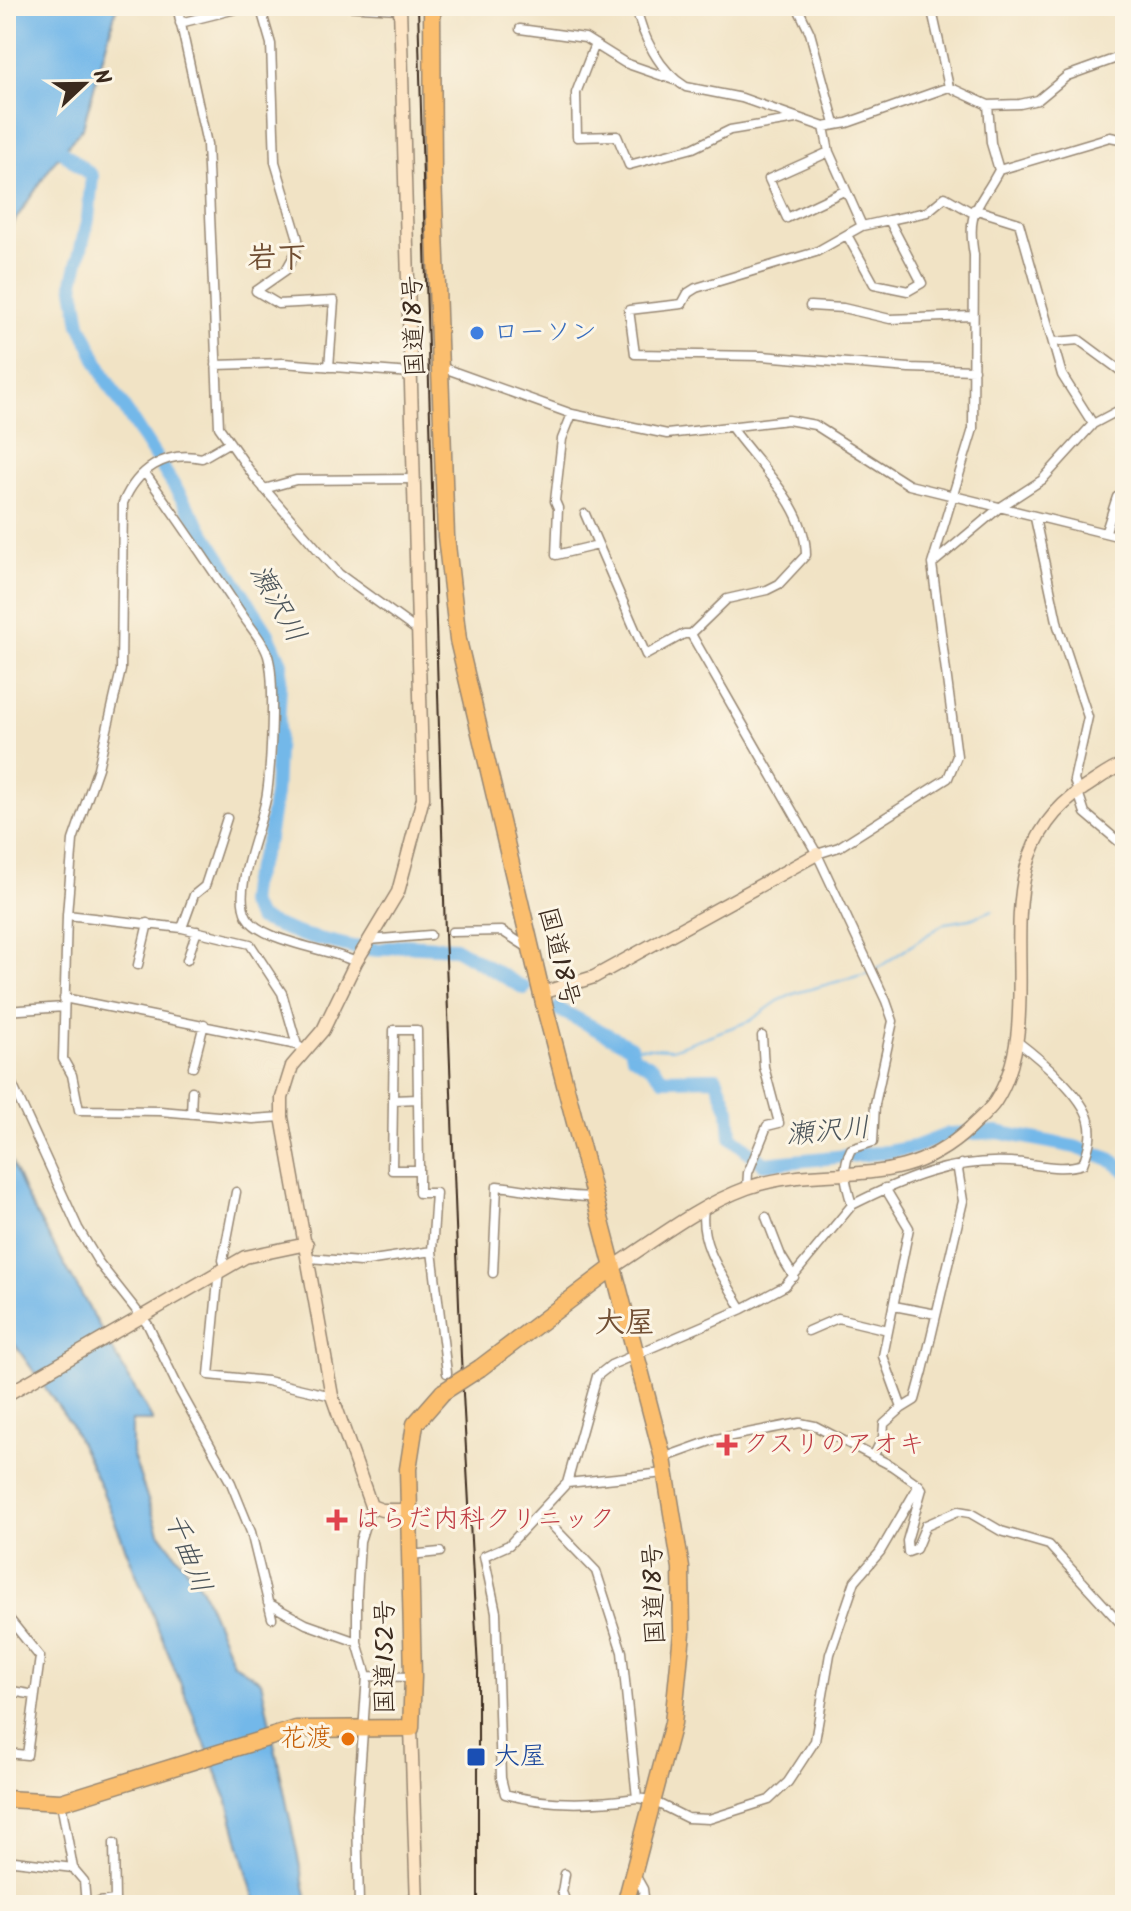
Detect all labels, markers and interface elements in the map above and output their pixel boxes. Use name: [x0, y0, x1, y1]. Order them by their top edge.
north arrow: [44, 44, 124, 124]
text: N: [81, 64, 119, 91]
district label: 岩下: [247, 235, 307, 283]
street label: 国道18号: [392, 274, 438, 378]
place label: ローソン: [493, 312, 597, 354]
marker: ローソン: [468, 324, 486, 342]
water label: 瀬沢川: [237, 556, 317, 652]
street label: 国道18号: [525, 903, 591, 1011]
water label: 瀬沢川: [784, 1106, 872, 1158]
district label: 大屋: [595, 1300, 655, 1348]
place label: クスリのアオキ: [743, 1424, 924, 1466]
marker: クスリのアオキ: [718, 1436, 736, 1454]
place label: はらだ内科クリニック: [355, 1499, 615, 1541]
water label: 千曲川: [151, 1506, 223, 1600]
marker: はらだ内科クリニック: [326, 1509, 348, 1531]
street label: 国道18号: [632, 1542, 678, 1646]
street label: 国道152号: [365, 1599, 407, 1715]
place label: 花渡: [280, 1718, 332, 1760]
marker: 花渡: [339, 1730, 357, 1748]
place label: 大屋: [494, 1736, 546, 1778]
marker: 大屋: [465, 1746, 487, 1768]

